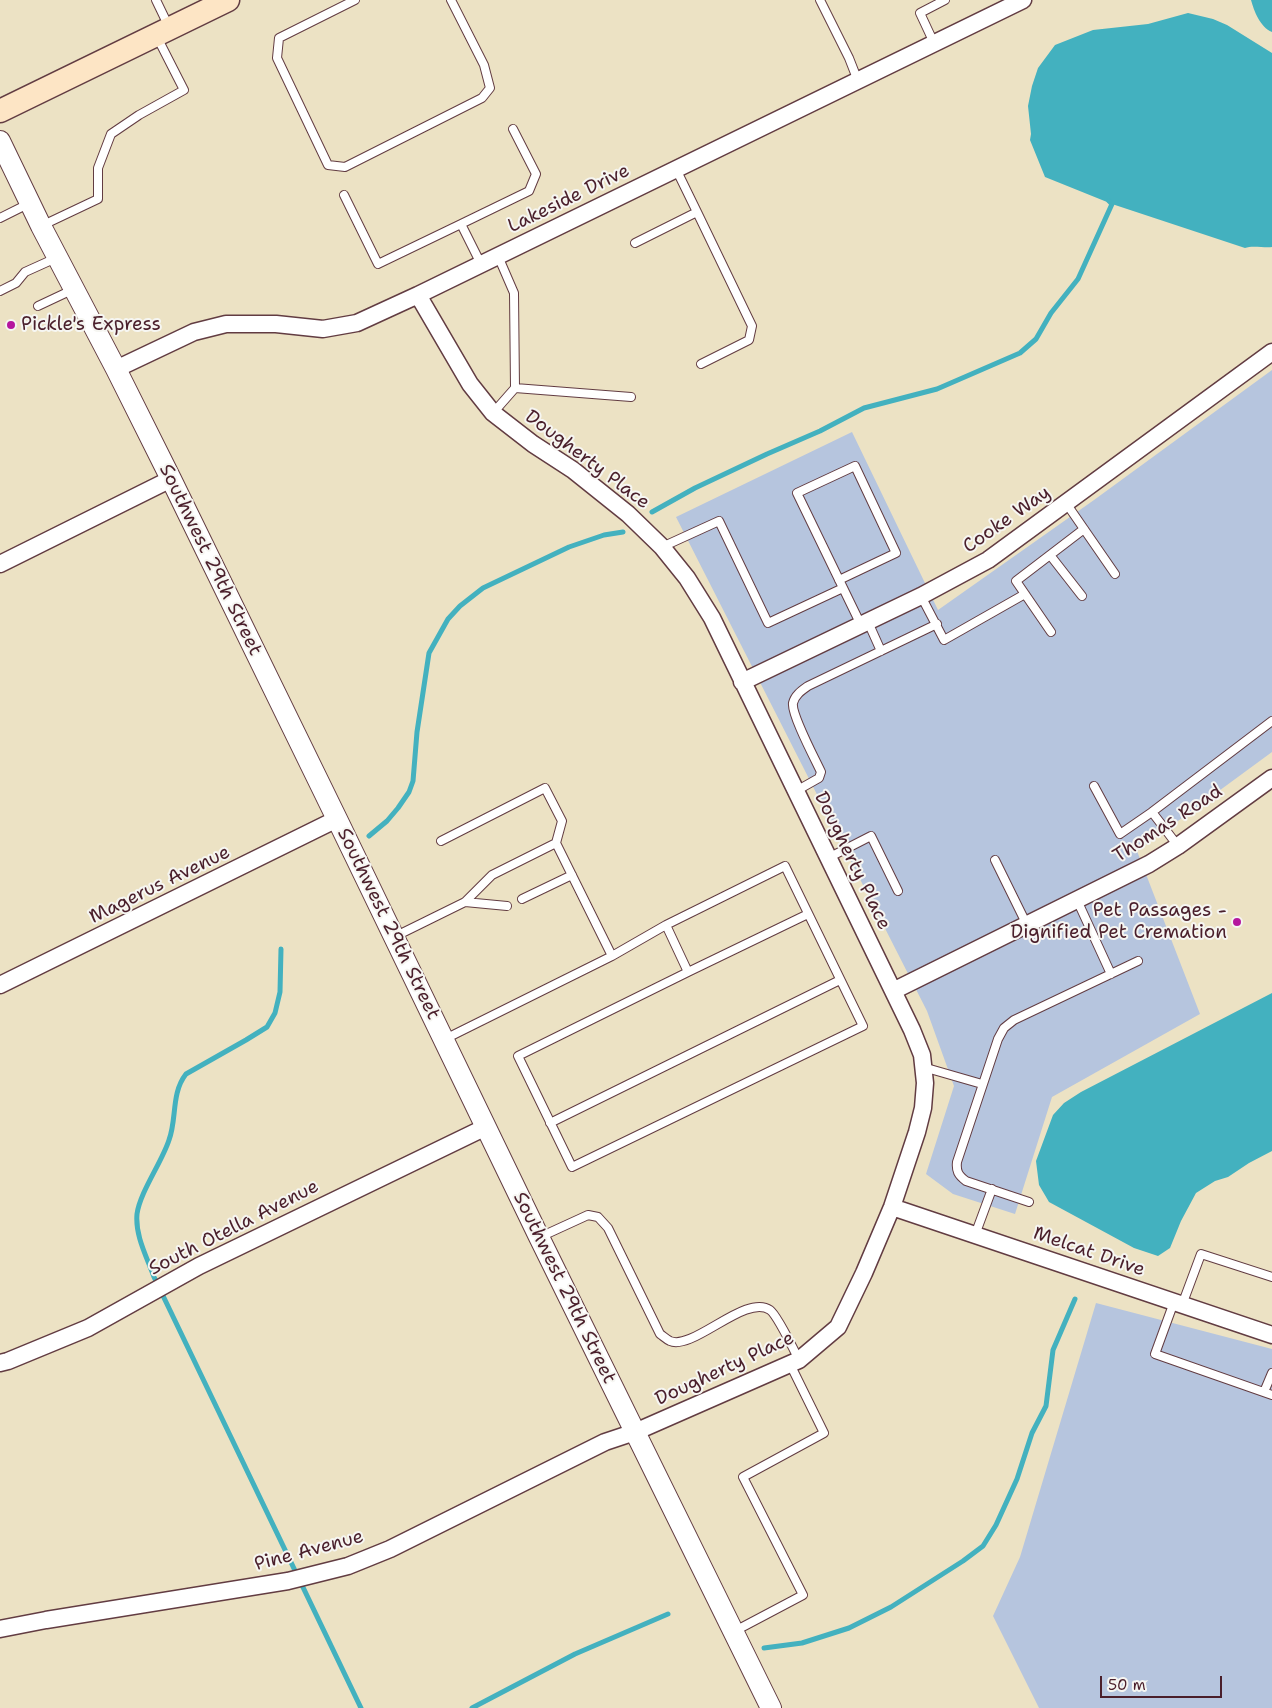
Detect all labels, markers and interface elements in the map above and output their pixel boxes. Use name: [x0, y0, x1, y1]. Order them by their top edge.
street label: Lakeside Drive: [504, 160, 634, 238]
place label: Pickle's Express: [21, 314, 161, 336]
marker: Pickle's Express: [5, 319, 17, 331]
street label: Dougherty Place: [520, 406, 654, 514]
street label: Southwest 29th Street: [154, 461, 266, 659]
street label: Cooke Way: [959, 482, 1055, 558]
street label: Thomas Road: [1109, 780, 1227, 868]
street label: Dougherty Place: [809, 788, 895, 934]
street label: Southwest 29th Street: [332, 825, 444, 1023]
street label: Magerus Avenue: [86, 841, 234, 929]
place label: Pet Passages - Dignified Pet Cremation: [1011, 900, 1227, 944]
marker: Pet Passages - Dignified Pet Cremation: [1231, 916, 1243, 928]
street label: South Otella Avenue: [145, 1175, 323, 1281]
street label: Southwest 29th Street: [508, 1189, 620, 1387]
street label: Melcat Drive: [1030, 1222, 1148, 1282]
street label: Dougherty Place: [652, 1327, 798, 1411]
street label: Pine Avenue: [252, 1526, 366, 1576]
scale bar: [1102, 1666, 1224, 1698]
text: 50 m: [1108, 1675, 1146, 1695]

